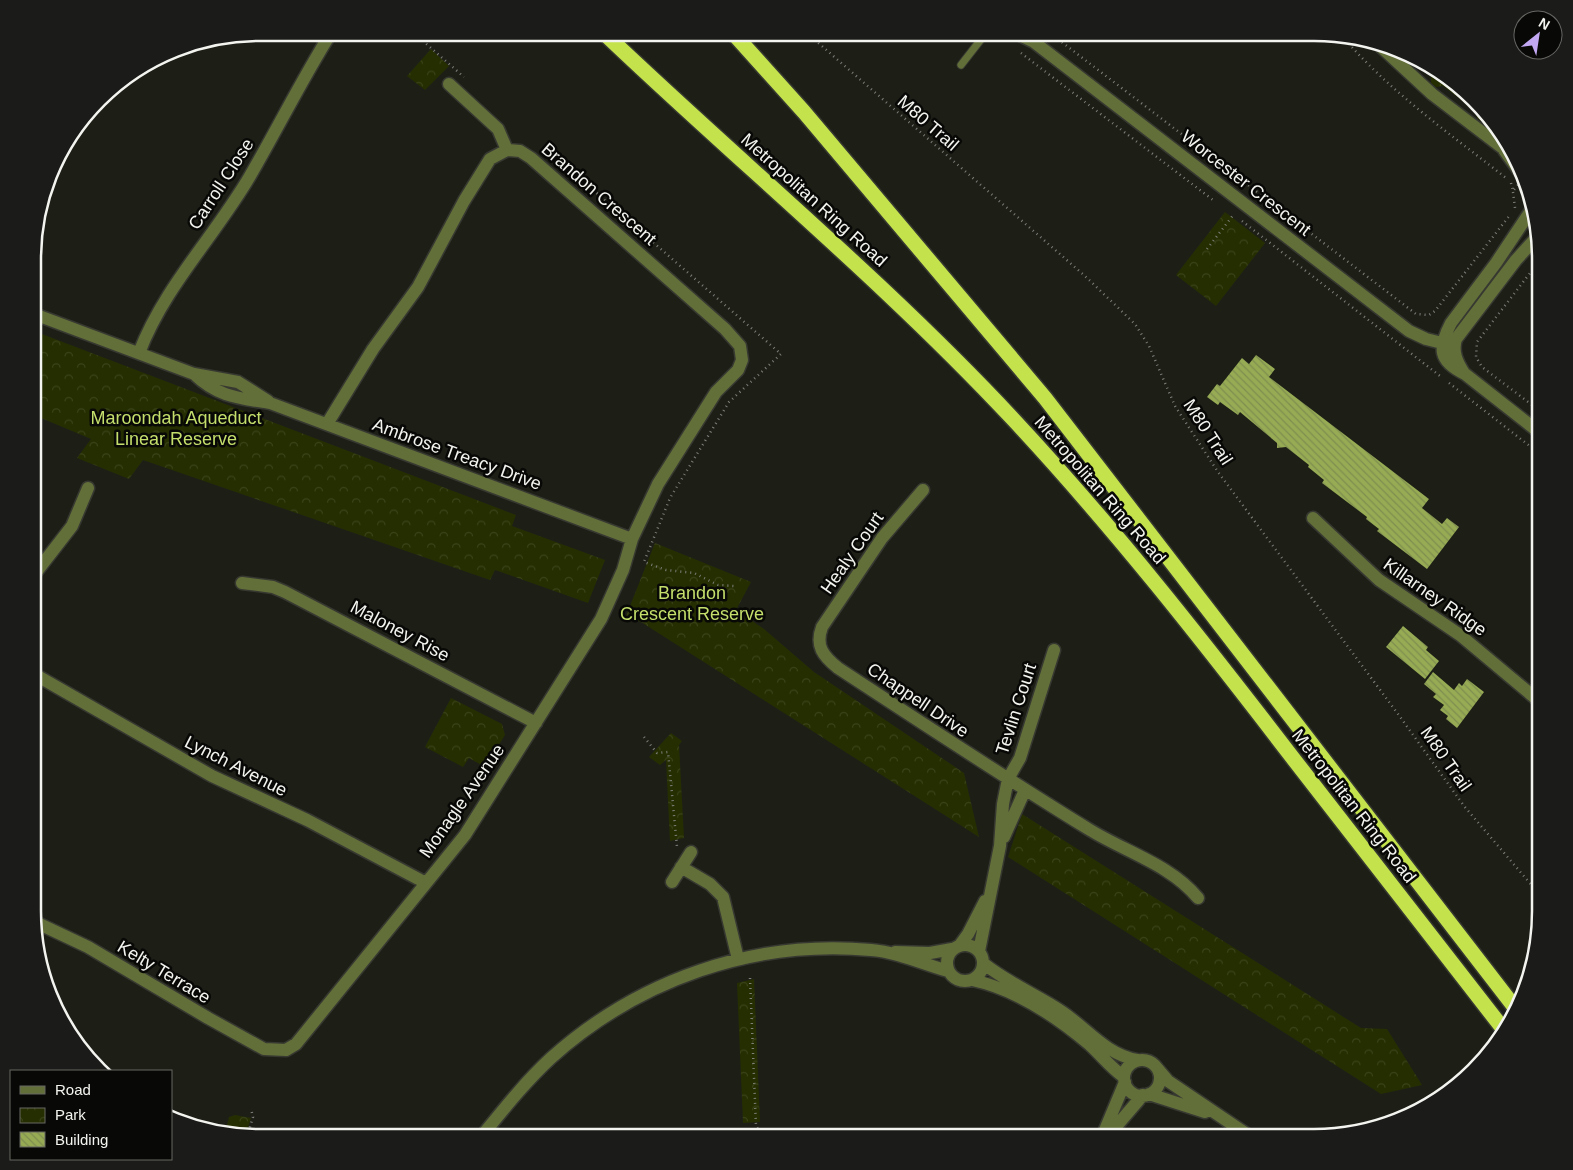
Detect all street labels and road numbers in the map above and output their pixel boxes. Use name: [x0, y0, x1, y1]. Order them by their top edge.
street label: M80 Trail: [894, 91, 962, 155]
street label: Worcester Crescent: [1177, 126, 1315, 240]
street label: Metropolitan Ring Road: [737, 129, 891, 271]
street label: Carroll Close: [184, 135, 258, 233]
street label: Brandon Crescent: [538, 139, 660, 249]
street label: M80 Trail: [1179, 396, 1237, 468]
street label: Metropolitan Ring Road: [1030, 412, 1170, 568]
street label: Ambrose Treacy Drive: [370, 414, 544, 494]
street label: Healy Court: [817, 508, 887, 598]
street label: Killarney Ridge: [1380, 554, 1490, 640]
street label: Maloney Rise: [347, 597, 453, 665]
street label: Chappell Drive: [863, 659, 973, 741]
street label: Tevlin Court: [992, 661, 1040, 757]
street label: M80 Trail: [1417, 723, 1475, 795]
street label: Metropolitan Ring Road: [1288, 725, 1420, 887]
street label: Lynch Avenue: [182, 732, 290, 800]
street label: Monagle Avenue: [415, 740, 509, 862]
street label: Kelty Terrace: [114, 936, 214, 1008]

